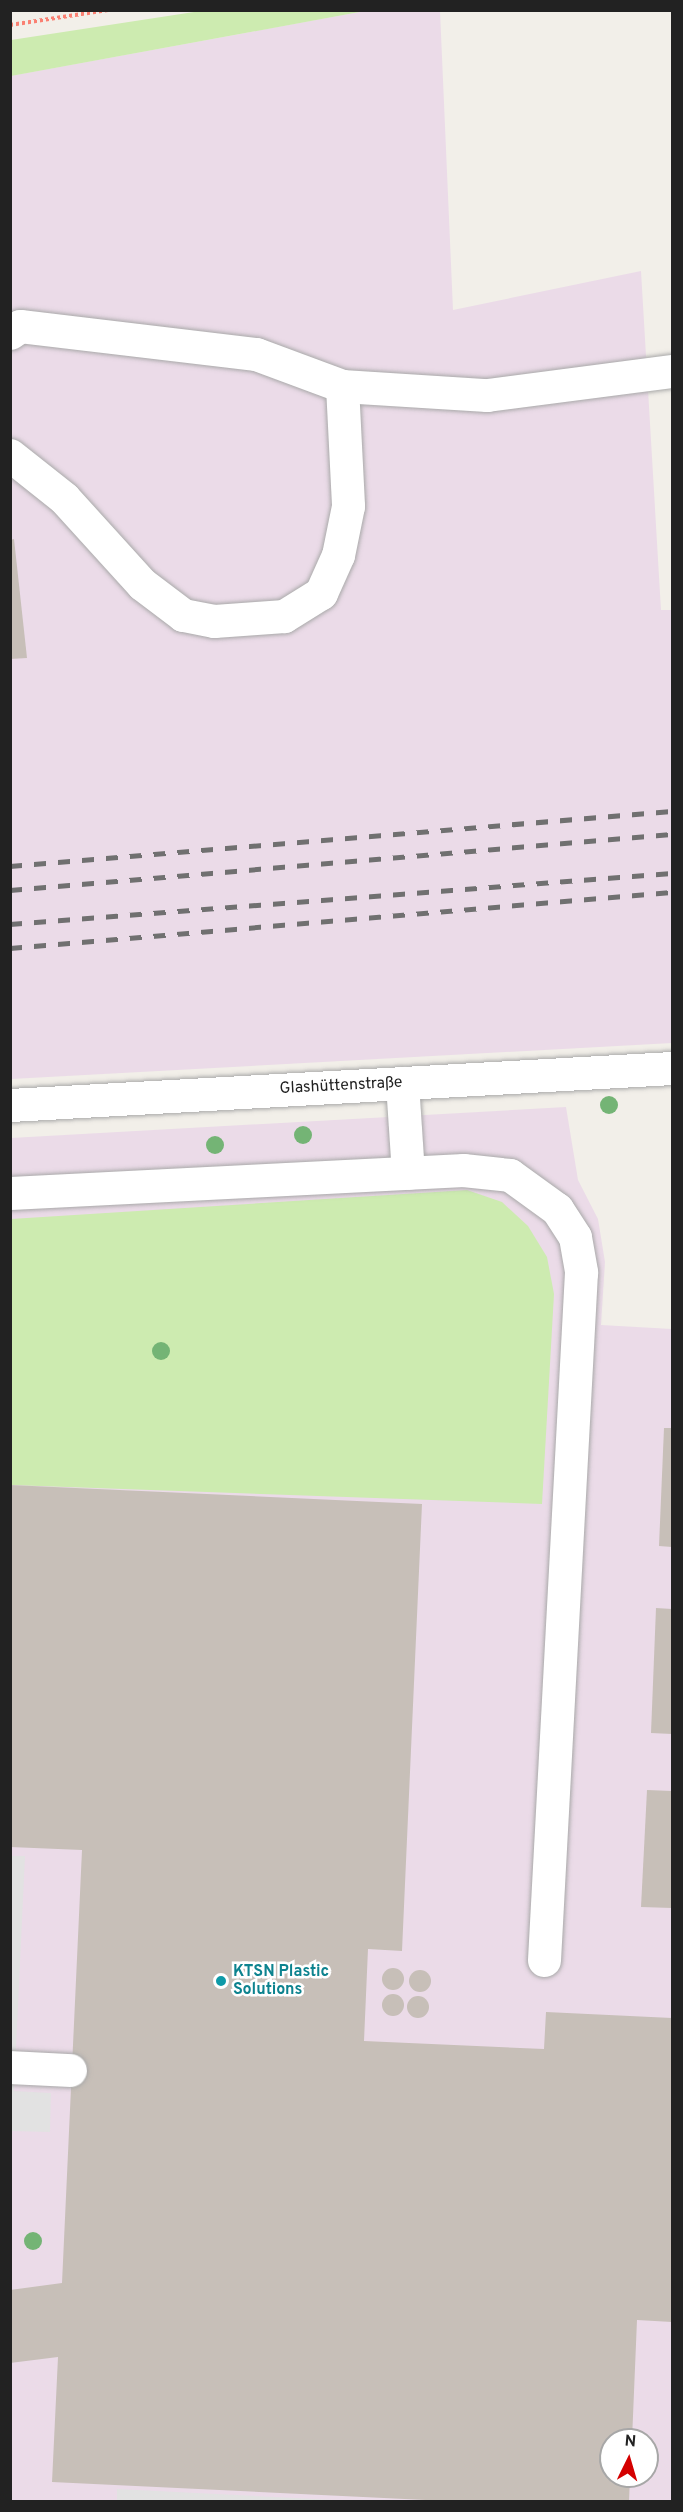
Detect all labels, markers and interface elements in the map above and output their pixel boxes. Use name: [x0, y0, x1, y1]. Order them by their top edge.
street label: Glashüttenstraße: [279, 1073, 403, 1099]
place label: KTSN Plastic Solutions: [233, 1962, 329, 2000]
marker: KTSN Plastic Solutions: [214, 1974, 228, 1988]
north arrow: [599, 2428, 659, 2488]
text: N: [624, 2432, 637, 2453]

